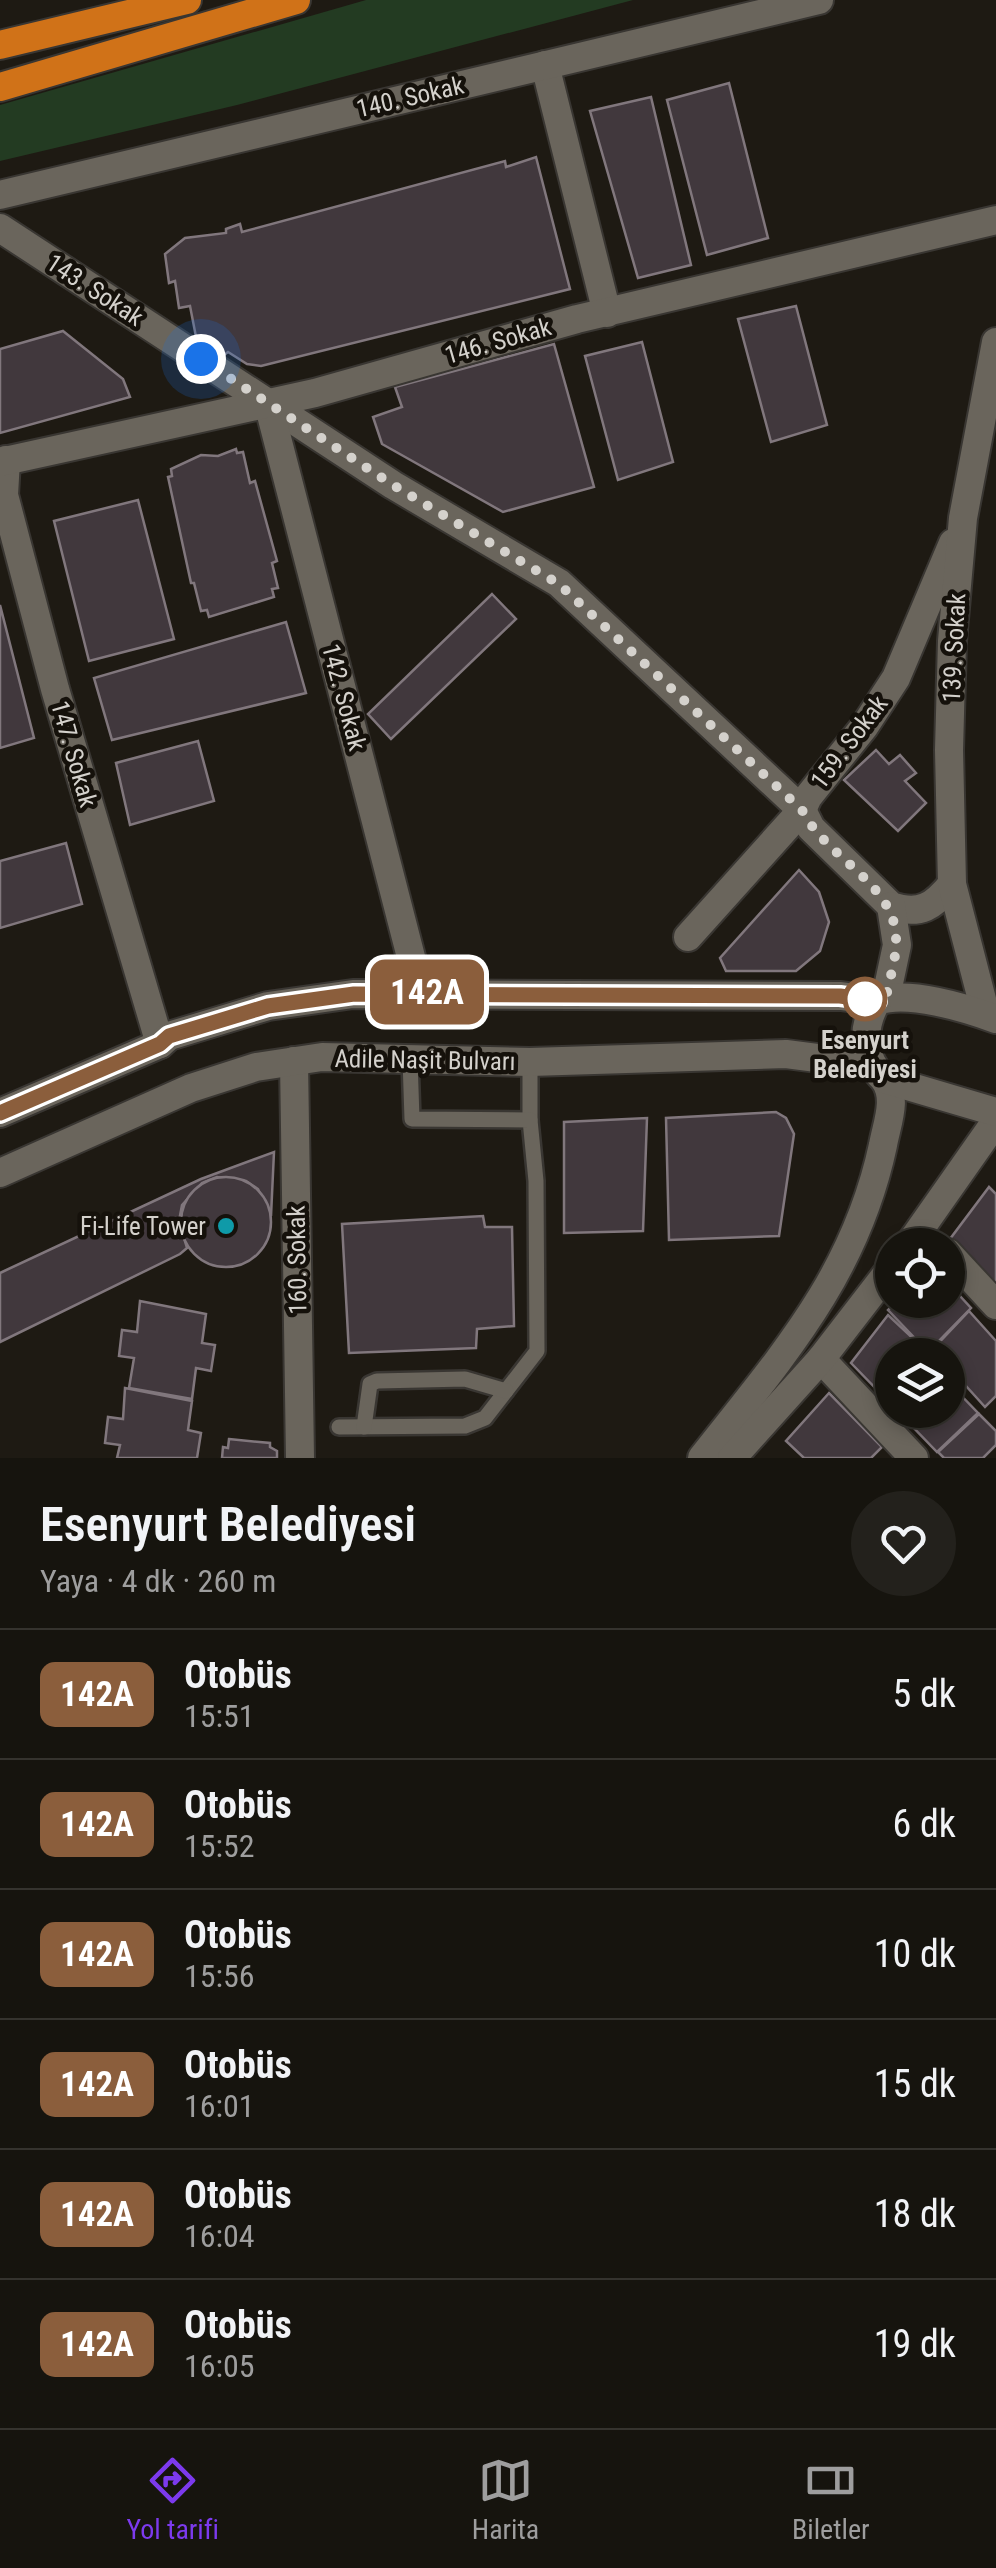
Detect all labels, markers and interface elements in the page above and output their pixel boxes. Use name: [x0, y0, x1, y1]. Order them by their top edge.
street label: 140. Sokak: [353, 70, 467, 123]
street label: 143. Sokak: [41, 248, 149, 332]
street label: 146. Sokak: [441, 312, 555, 370]
your location: [176, 334, 226, 384]
street label: 139. Sokak: [937, 592, 971, 703]
street label: 142. Sokak: [316, 640, 372, 754]
street label: 159. Sokak: [805, 689, 894, 794]
street label: 147. Sokak: [45, 697, 103, 811]
line badge: 142A: [357, 960, 497, 1024]
text: 142A: [390, 972, 464, 1013]
marker: Esenyurt Belediyesi: [844, 978, 886, 1020]
place label: Esenyurt Belediyesi: [813, 1026, 917, 1084]
street label: Adile Naşit Bulvarı: [334, 1044, 516, 1076]
street label: 160. Sokak: [282, 1204, 312, 1315]
place label: Fi-Life Tower: [80, 1212, 206, 1241]
marker: Fi-Life Tower: [215, 1215, 237, 1237]
map controls: [875, 1228, 965, 1428]
button: locate: [875, 1228, 965, 1318]
button: layers: [875, 1338, 965, 1428]
button: heart: [851, 1491, 956, 1596]
text: Esenyurt Belediyesi: [40, 1496, 416, 1553]
text: Yaya · 4 dk · 260 m: [40, 1562, 276, 1600]
text: Otobüs: [184, 1653, 292, 1697]
text: 5 dk: [893, 1672, 956, 1716]
text: 142A: [60, 1674, 134, 1715]
text: 15:51: [184, 1697, 255, 1735]
text: Otobüs: [184, 1783, 292, 1827]
text: 6 dk: [893, 1802, 956, 1846]
text: 142A: [60, 1804, 134, 1845]
text: 15:52: [184, 1827, 255, 1865]
text: Otobüs: [184, 1913, 292, 1957]
text: 10 dk: [874, 1932, 956, 1976]
text: 142A: [60, 1934, 134, 1975]
text: 15:56: [184, 1957, 255, 1995]
text: Otobüs: [184, 2043, 292, 2087]
text: 15 dk: [874, 2062, 956, 2106]
text: 142A: [60, 2064, 134, 2105]
text: 16:01: [184, 2087, 255, 2125]
text: Otobüs: [184, 2173, 292, 2217]
text: 18 dk: [874, 2192, 956, 2236]
text: 142A: [60, 2194, 134, 2235]
text: 16:04: [184, 2217, 255, 2255]
text: Otobüs: [184, 2303, 292, 2347]
text: 19 dk: [874, 2322, 956, 2366]
text: 142A: [60, 2324, 134, 2365]
text: 16:05: [184, 2347, 255, 2385]
tab: Yol tarifi: [126, 2453, 219, 2546]
tab: Harita: [472, 2453, 539, 2546]
tab: Biletler: [792, 2453, 870, 2546]

